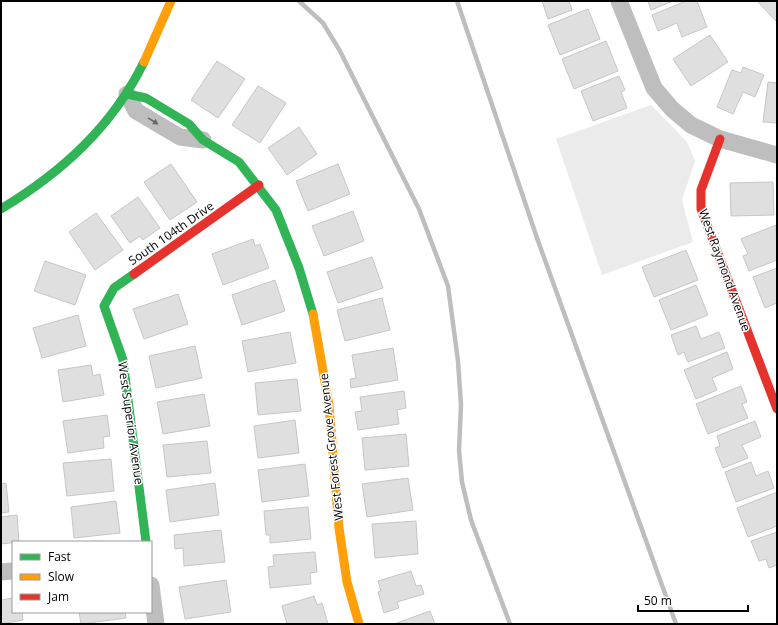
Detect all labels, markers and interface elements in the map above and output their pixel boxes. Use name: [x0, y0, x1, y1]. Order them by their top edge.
one-way arrow: [147, 118, 159, 125]
street label: South 104th Drive: [125, 197, 217, 269]
street label: West Raymond Avenue: [695, 207, 755, 334]
street label: West Superior Avenue: [114, 360, 148, 486]
street label: West Forest Grove Avenue: [315, 372, 347, 521]
legend: [12, 541, 152, 613]
text: Fast: [48, 548, 71, 565]
text: Slow: [48, 568, 75, 585]
scale bar: [638, 587, 748, 613]
text: Jam: [47, 588, 69, 605]
text: 50 m: [644, 592, 672, 609]

